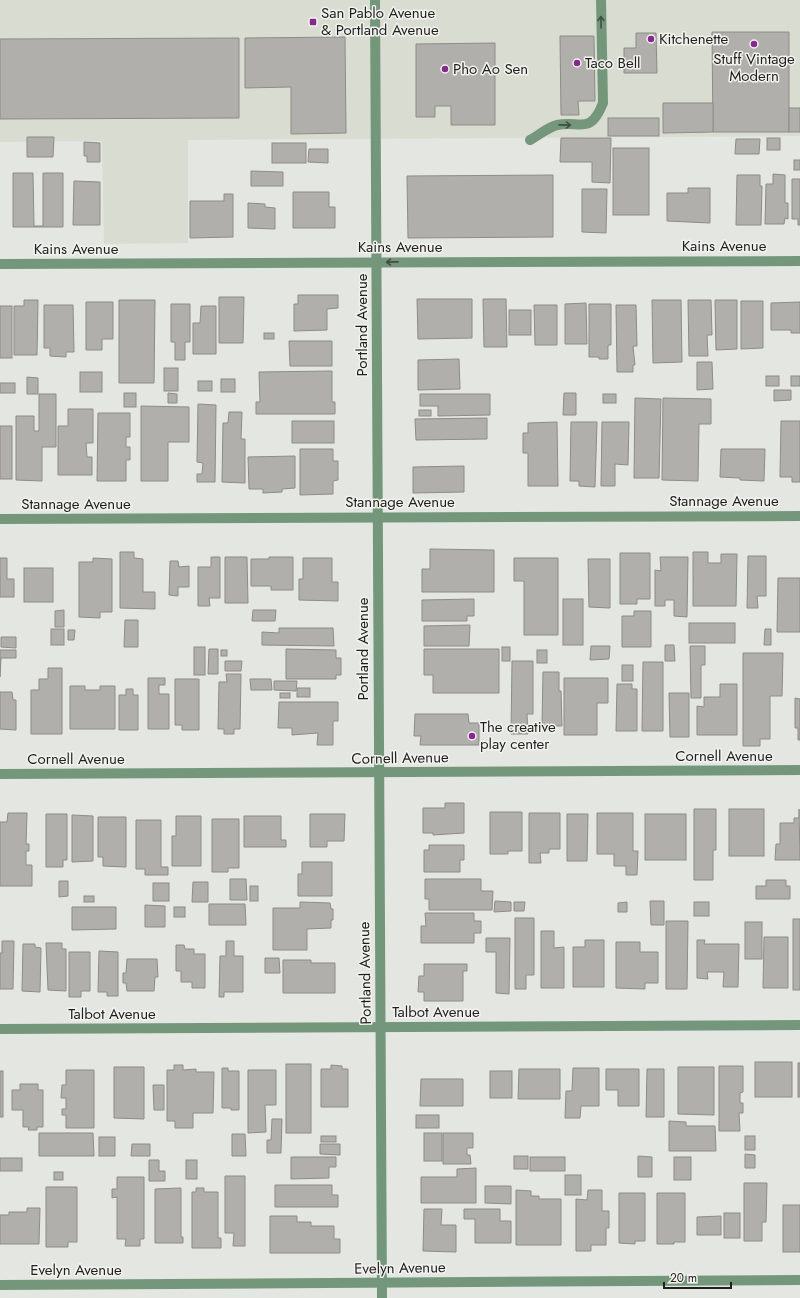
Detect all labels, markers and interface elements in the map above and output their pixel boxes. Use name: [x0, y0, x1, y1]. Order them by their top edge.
place label: San Pablo Avenue & Portland Avenue: [321, 2, 439, 41]
one-way arrow: [597, 16, 605, 29]
marker: San Pablo Avenue & Portland Avenue: [308, 17, 318, 27]
place label: Kitchenette: [659, 28, 729, 50]
marker: Kitchenette: [646, 34, 656, 44]
marker: Stuff Vintage Modern: [749, 39, 759, 49]
place label: Stuff Vintage Modern: [713, 48, 795, 87]
place label: Taco Bell: [585, 52, 641, 74]
place label: Pho Ao Sen: [453, 58, 528, 80]
marker: Taco Bell: [572, 58, 582, 68]
marker: Pho Ao Sen: [440, 64, 450, 74]
one-way arrow: [558, 121, 571, 129]
street label: Kains Avenue: [682, 235, 767, 257]
street label: Kains Avenue: [358, 236, 443, 258]
street label: Kains Avenue: [34, 238, 119, 260]
one-way arrow: [386, 258, 399, 266]
street label: Portland Avenue: [351, 273, 373, 377]
street label: Stannage Avenue: [669, 490, 779, 512]
street label: Stannage Avenue: [345, 491, 455, 513]
street label: Stannage Avenue: [21, 493, 131, 515]
street label: Portland Avenue: [352, 597, 374, 701]
place label: The creative play center: [480, 716, 556, 755]
marker: The creative play center: [467, 731, 477, 741]
street label: Cornell Avenue: [675, 745, 773, 767]
street label: Cornell Avenue: [351, 746, 449, 770]
street label: Cornell Avenue: [27, 748, 125, 770]
street label: Portland Avenue: [353, 921, 377, 1025]
street label: Talbot Avenue: [392, 1001, 480, 1023]
street label: Talbot Avenue: [68, 1003, 156, 1025]
street label: Evelyn Avenue: [354, 1256, 446, 1280]
street label: Evelyn Avenue: [30, 1259, 122, 1281]
scale bar: [664, 1264, 731, 1290]
text: 20 m: [670, 1269, 697, 1287]

